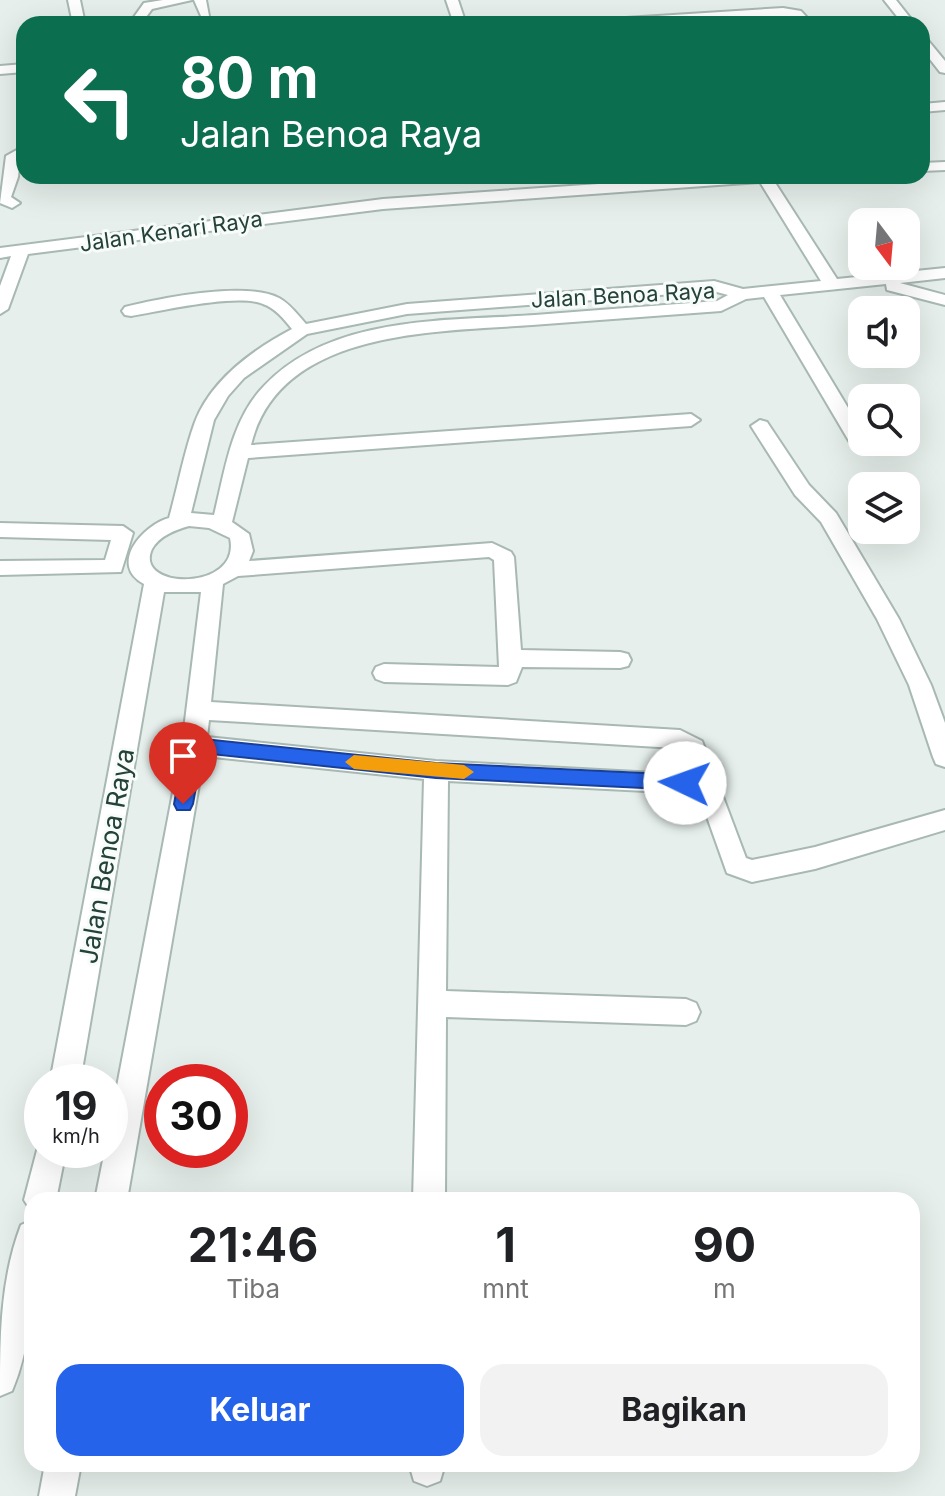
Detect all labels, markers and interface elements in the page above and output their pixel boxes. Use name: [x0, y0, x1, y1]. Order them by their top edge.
text: 80 m: [180, 44, 319, 112]
icon: left: [48, 48, 152, 152]
text: Jalan Benoa Raya: [180, 112, 482, 156]
street label: Jalan Kenari Raya: [78, 205, 264, 257]
north arrow: [848, 208, 920, 280]
map controls: [848, 208, 920, 544]
street label: Jalan Benoa Raya: [530, 277, 716, 313]
button: sound: [848, 296, 920, 368]
button: search: [848, 384, 920, 456]
button: layers: [848, 472, 920, 544]
pin: [149, 722, 217, 804]
icon: arrive: [161, 734, 205, 778]
position arrow: [643, 741, 727, 825]
street label: Jalan Benoa Raya: [72, 746, 140, 966]
speed limit sign: 30: [144, 1064, 248, 1168]
text: 19: [54, 1081, 98, 1130]
text: km/h: [52, 1124, 100, 1148]
text: 21:46: [188, 1215, 318, 1274]
text: 1: [495, 1215, 516, 1274]
text: 90: [693, 1215, 756, 1274]
text: Tiba: [226, 1273, 280, 1304]
text: mnt: [482, 1273, 529, 1304]
text: m: [713, 1273, 736, 1304]
button: Keluar: [56, 1364, 464, 1456]
button: Bagikan: [480, 1364, 888, 1456]

